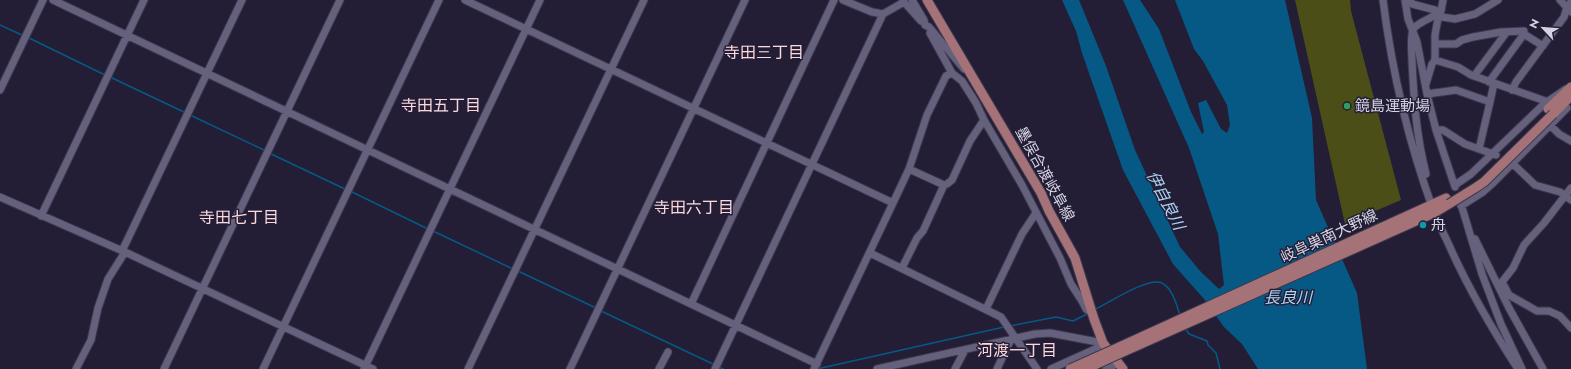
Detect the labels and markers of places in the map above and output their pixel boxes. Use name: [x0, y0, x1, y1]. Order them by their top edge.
place label: 鏡島運動場: [1355, 95, 1430, 117]
marker: 鏡島運動場: [1342, 101, 1352, 111]
place label: 舟: [1431, 214, 1446, 236]
marker: 舟: [1418, 220, 1428, 230]

